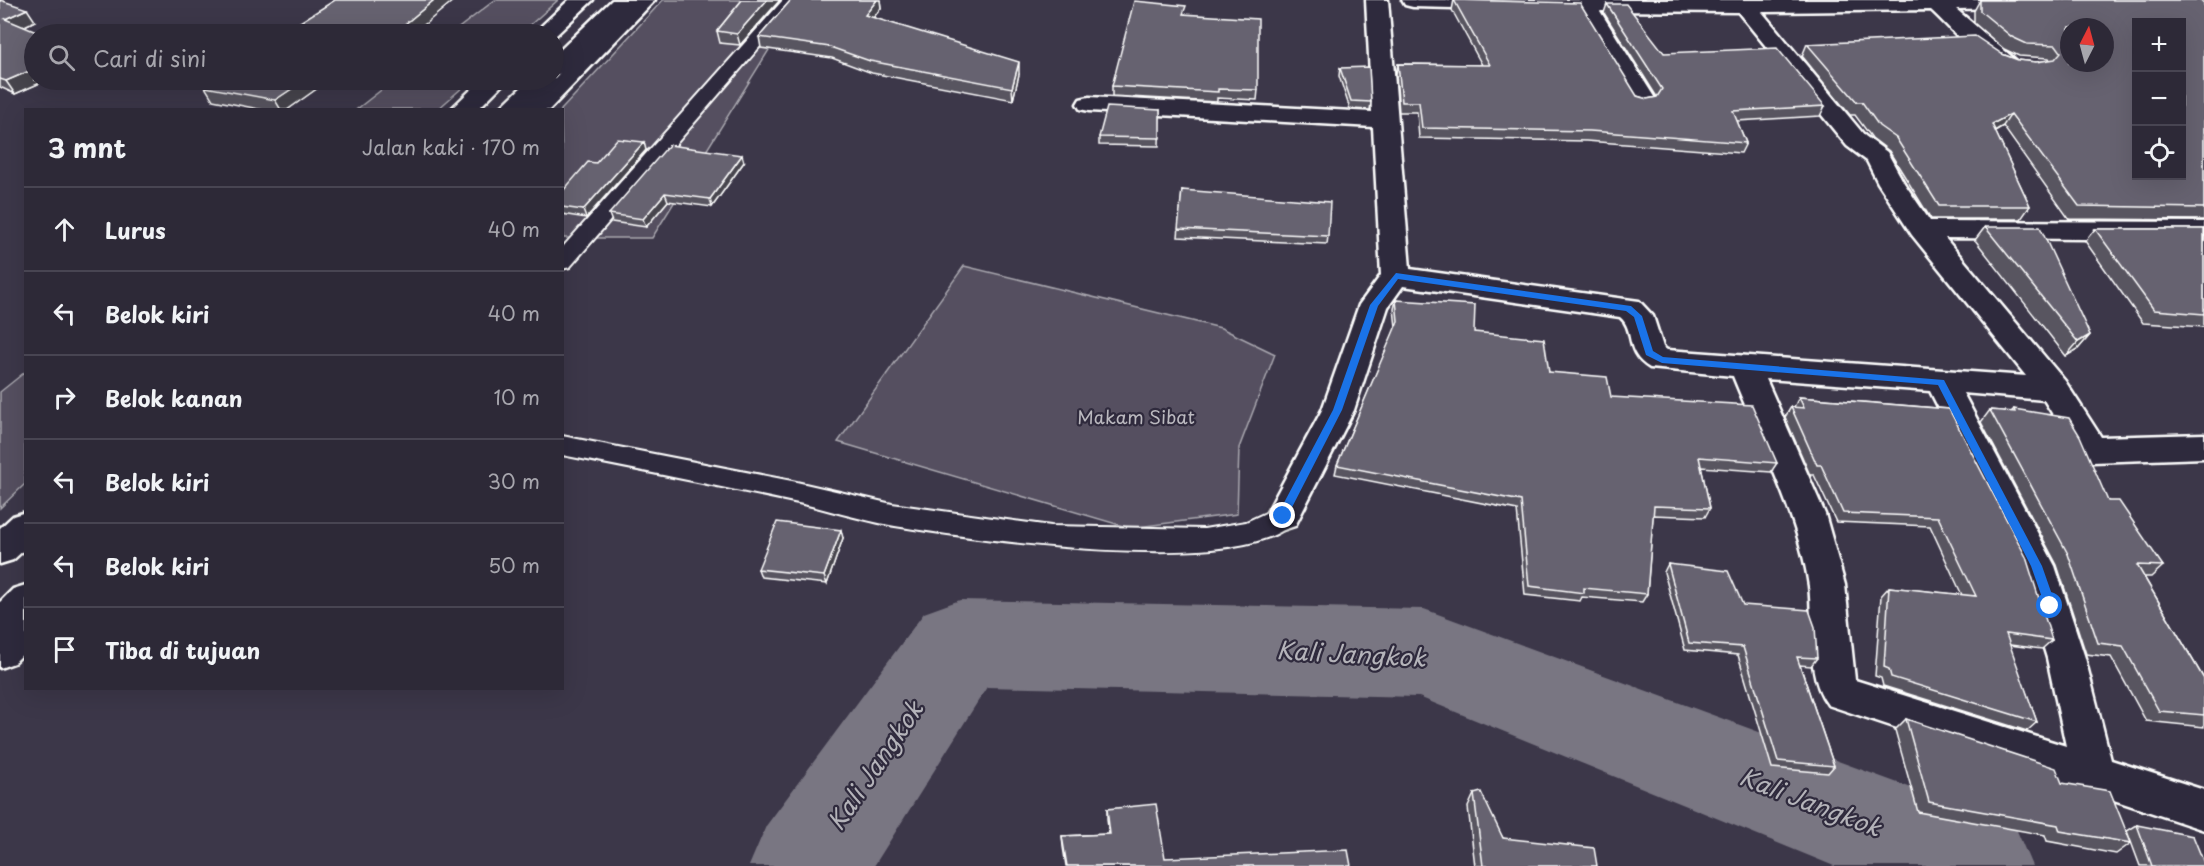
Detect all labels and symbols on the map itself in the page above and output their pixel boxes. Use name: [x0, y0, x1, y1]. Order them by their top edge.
north arrow: [2060, 18, 2114, 72]
park label: Makam Sibat: [1077, 403, 1195, 430]
route end: [1269, 502, 1295, 528]
route start: [2036, 592, 2062, 618]
water label: Kali Jangkok: [1276, 631, 1428, 675]
water label: Kali Jangkok: [818, 692, 932, 837]
water label: Kali Jangkok: [1735, 758, 1888, 845]

